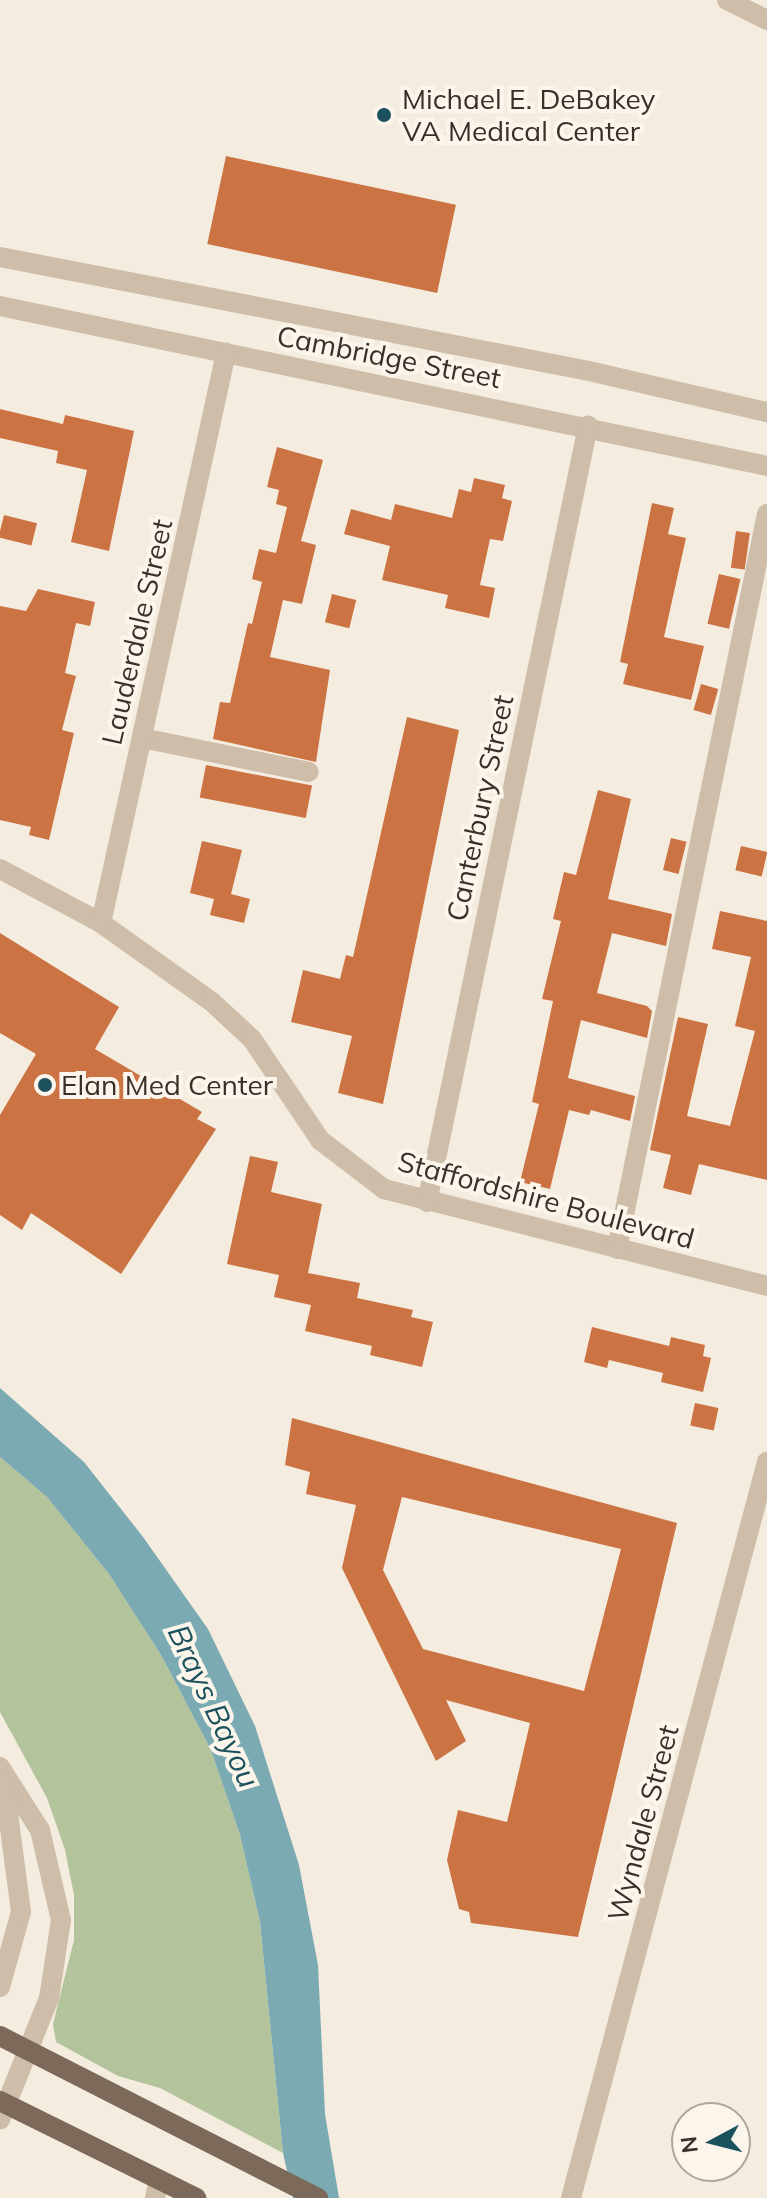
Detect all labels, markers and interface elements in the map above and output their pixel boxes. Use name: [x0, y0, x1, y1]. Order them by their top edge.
place label: Michael E. DeBakey VA Medical Center: [402, 82, 655, 148]
marker: Michael E. DeBakey VA Medical Center: [373, 104, 395, 126]
street label: Cambridge Street: [274, 319, 504, 395]
street label: Lauderdale Street: [95, 516, 179, 748]
street label: Canterbury Street: [440, 692, 520, 924]
place label: Elan Med Center: [61, 1068, 273, 1102]
marker: Elan Med Center: [36, 1076, 54, 1094]
street label: Staffordshire Boulevard: [394, 1144, 698, 1256]
water label: Brays Bayou: [161, 1619, 267, 1793]
street label: Wyndale Street: [601, 1721, 685, 1925]
north arrow: [671, 2102, 751, 2182]
text: N: [674, 2135, 704, 2155]

